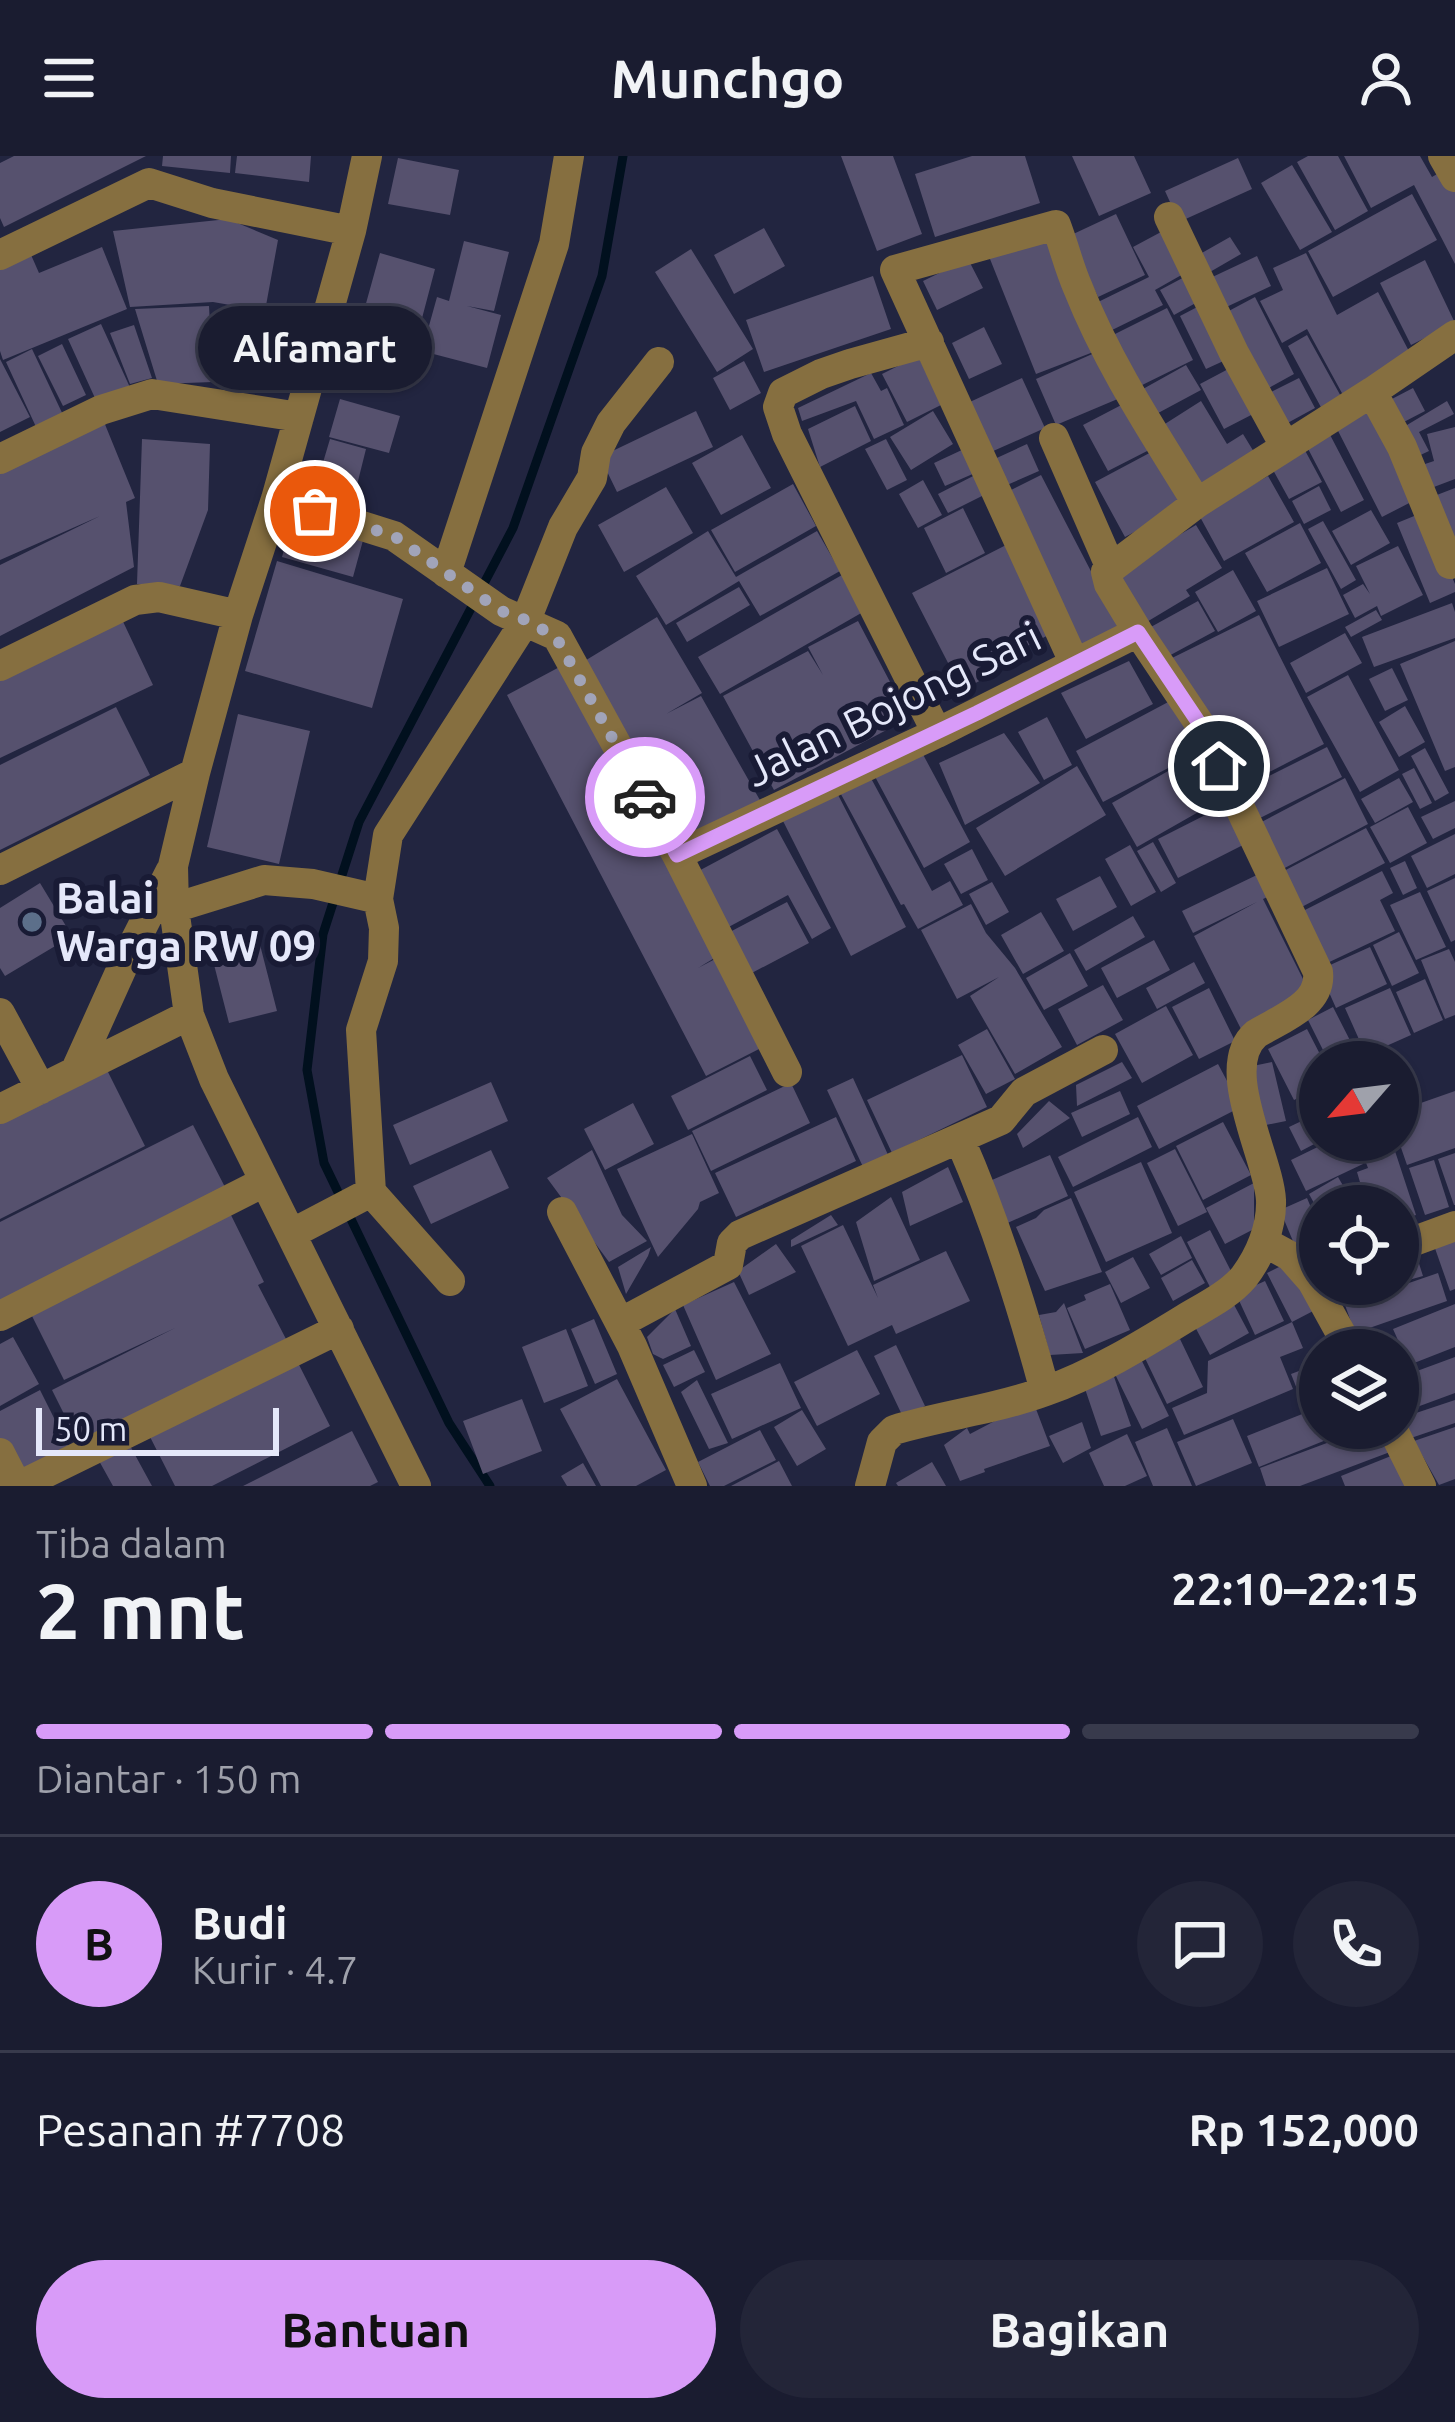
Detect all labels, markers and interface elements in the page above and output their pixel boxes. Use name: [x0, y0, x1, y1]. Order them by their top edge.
icon: menu: [36, 45, 102, 111]
icon: person: [1353, 45, 1419, 111]
text: Munchgo: [611, 48, 844, 108]
callout: Alfamart: [198, 307, 432, 391]
text: Alfamart: [233, 326, 397, 369]
pin: [264, 460, 366, 562]
icon: bag: [282, 478, 348, 544]
street label: Jalan Bojong Sari: [738, 612, 1048, 795]
pin: [1168, 715, 1270, 817]
icon: home: [1186, 733, 1252, 799]
courier: [585, 737, 705, 857]
icon: car: [612, 764, 678, 830]
place label: Balai Warga RW 09: [56, 874, 316, 969]
marker: Balai Warga RW 09: [19, 909, 45, 935]
north arrow: [1299, 1041, 1419, 1161]
map controls: [1299, 1041, 1419, 1449]
button: locate: [1299, 1185, 1419, 1305]
button: layers: [1299, 1329, 1419, 1449]
scale bar: [36, 1402, 279, 1455]
text: 50 m: [54, 1410, 127, 1447]
text: Tiba dalam: [36, 1522, 227, 1565]
text: 22:10–22:15: [1171, 1563, 1419, 1614]
text: 2 mnt: [36, 1566, 245, 1654]
text: Diantar · 150 m: [36, 1757, 301, 1800]
button: chat: [1137, 1881, 1263, 2007]
button: phone: [1293, 1881, 1419, 2007]
text: Budi: [192, 1897, 288, 1948]
text: B: [84, 1918, 114, 1969]
text: Kurir · 4.7: [192, 1948, 358, 1991]
text: Pesanan #7708: [36, 2104, 345, 2155]
text: Rp 152,000: [1189, 2104, 1419, 2155]
button: Bantuan: [36, 2260, 716, 2398]
button: Bagikan: [740, 2260, 1419, 2398]

